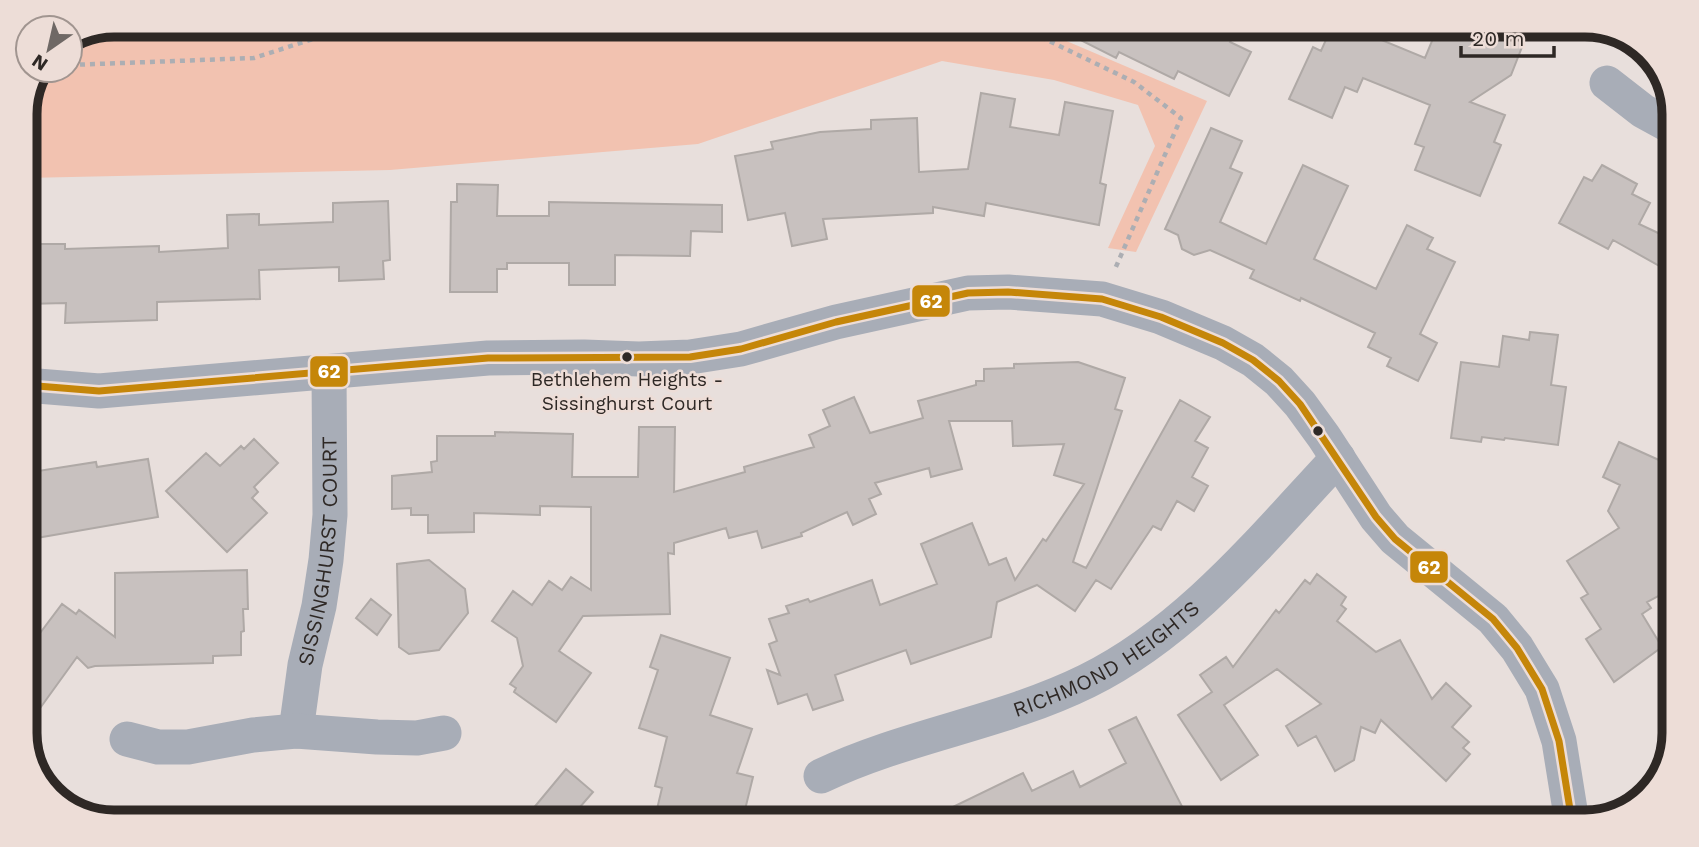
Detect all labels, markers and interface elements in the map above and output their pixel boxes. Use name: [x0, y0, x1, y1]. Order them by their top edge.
north arrow: [14, 14, 84, 84]
scale bar: [1461, 14, 1554, 58]
text: 20 m: [1472, 26, 1524, 51]
text: N: [28, 49, 52, 76]
line badge: 62: [911, 284, 951, 318]
text: 62: [919, 290, 943, 313]
marker: Bethlehem Heights - Sissinghurst Court: [620, 350, 634, 364]
line badge: 62: [309, 355, 349, 388]
text: 62: [317, 360, 341, 383]
place label: Bethlehem Heights - Sissinghurst Court: [531, 368, 723, 415]
unlabelled marker: [1311, 424, 1325, 438]
street label: SISSINGHURST COURT: [292, 436, 342, 668]
line badge: 62: [1409, 550, 1449, 584]
text: 62: [1417, 556, 1441, 579]
street label: RICHMOND HEIGHTS: [1009, 595, 1204, 722]

